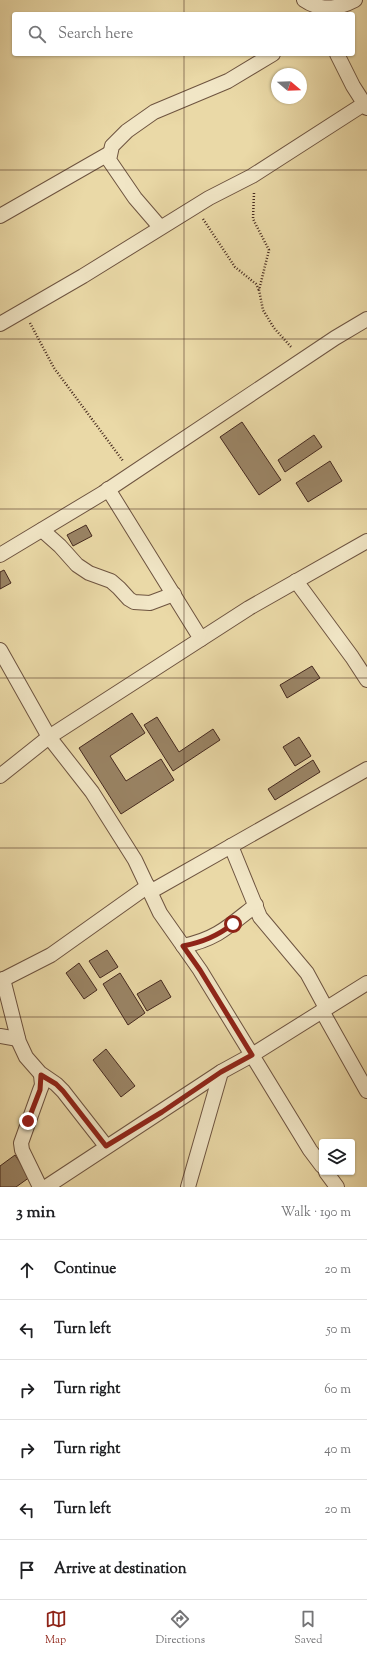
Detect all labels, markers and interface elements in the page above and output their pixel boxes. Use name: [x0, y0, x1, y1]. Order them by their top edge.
search box: [12, 12, 355, 56]
icon: search: [26, 23, 48, 45]
text: Search here: [58, 24, 133, 45]
north arrow: [271, 68, 307, 104]
route start: [224, 915, 242, 933]
route end: [19, 1112, 37, 1130]
map controls: [319, 1139, 355, 1175]
button: layers: [319, 1139, 355, 1175]
text: 3 min: [16, 1201, 55, 1225]
text: Walk · 190 m: [281, 1204, 351, 1222]
icon: ahead: [16, 1259, 38, 1281]
text: Continue: [54, 1259, 116, 1280]
text: 20 m: [325, 1261, 351, 1279]
icon: left: [16, 1319, 38, 1341]
text: Turn left: [54, 1319, 111, 1340]
text: 50 m: [326, 1321, 351, 1339]
icon: right: [16, 1379, 38, 1401]
text: Turn right: [54, 1379, 120, 1400]
text: 60 m: [324, 1381, 351, 1399]
icon: right: [16, 1439, 38, 1461]
text: Turn right: [54, 1439, 120, 1460]
text: 40 m: [324, 1441, 351, 1459]
icon: left: [16, 1499, 38, 1521]
text: Turn left: [54, 1499, 111, 1520]
text: 20 m: [325, 1501, 351, 1519]
icon: arrive: [16, 1559, 38, 1581]
text: Arrive at destination: [54, 1559, 187, 1580]
tab: Map: [45, 1608, 67, 1648]
tab: Directions: [156, 1608, 205, 1648]
tab: Saved: [294, 1608, 322, 1648]

